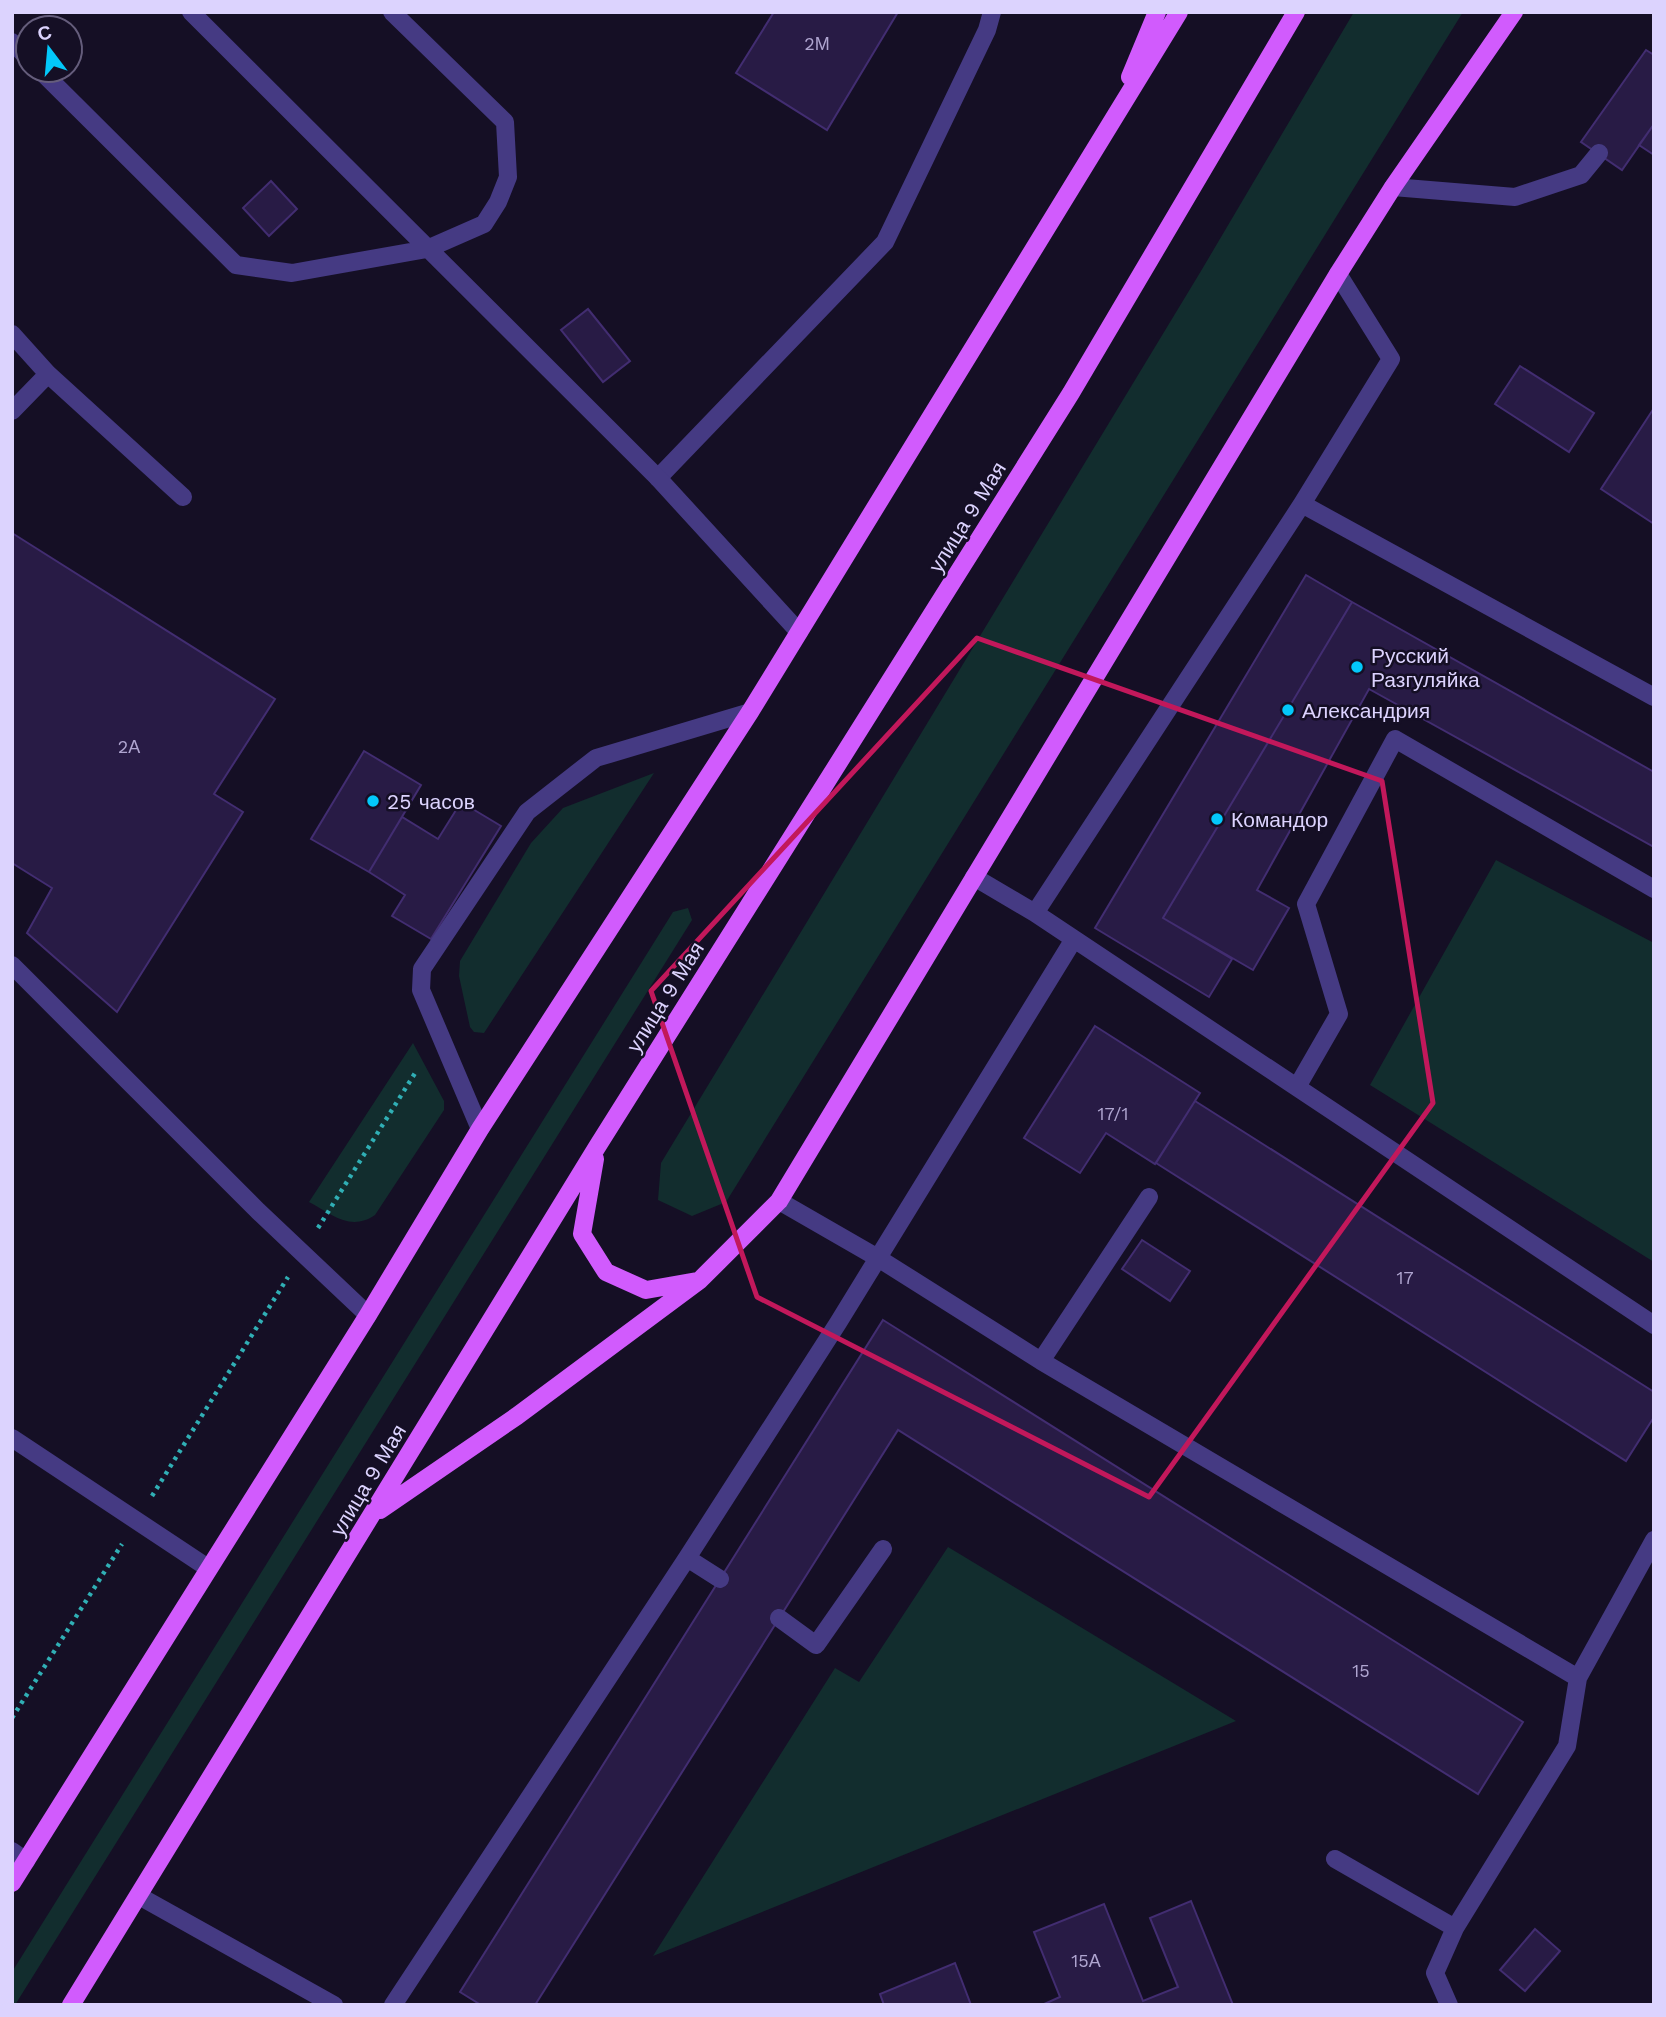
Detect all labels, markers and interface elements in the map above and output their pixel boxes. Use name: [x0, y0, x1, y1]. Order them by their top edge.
north arrow: [14, 14, 84, 84]
text: С: [35, 20, 54, 46]
house number: 2М: [804, 33, 830, 54]
street label: улица 9 Мая: [923, 457, 1011, 577]
place label: Русский Разгуляйка: [1371, 643, 1480, 692]
marker: Русский Разгуляйка: [1349, 659, 1365, 675]
place label: Александрия: [1302, 698, 1430, 723]
marker: Александрия: [1280, 702, 1296, 718]
house number: 2А: [118, 736, 140, 757]
place label: 25 часов: [387, 789, 475, 814]
marker: 25 часов: [365, 793, 381, 809]
place label: Командор: [1231, 807, 1328, 832]
marker: Командор: [1209, 811, 1225, 827]
street label: улица 9 Мая: [621, 937, 709, 1057]
house number: 17/1: [1098, 1103, 1128, 1124]
house number: 17: [1396, 1267, 1414, 1288]
street label: улица 9 Мая: [325, 1420, 411, 1540]
house number: 15: [1352, 1660, 1370, 1681]
house number: 15А: [1071, 1950, 1101, 1971]

